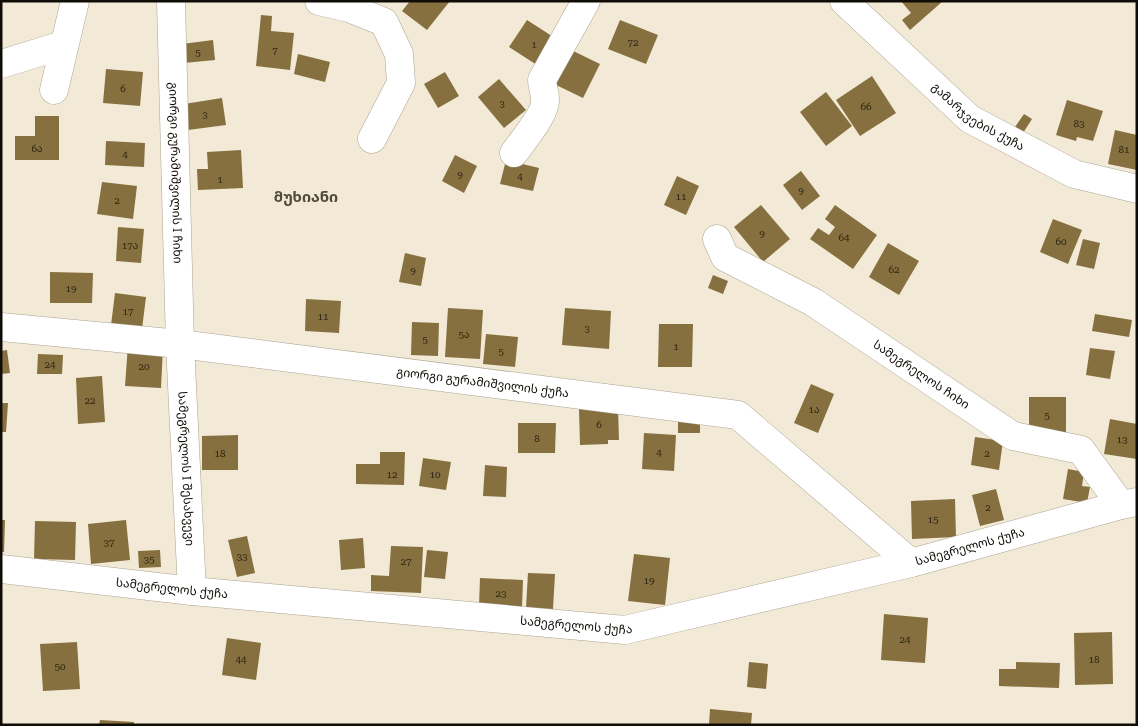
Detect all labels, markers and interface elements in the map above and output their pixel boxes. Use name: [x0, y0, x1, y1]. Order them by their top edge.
house number: 72: [627, 37, 639, 48]
house number: 1: [531, 39, 537, 50]
house number: 7: [272, 45, 278, 56]
house number: 5: [195, 47, 201, 58]
street label: გამარჯვების ქუჩა: [929, 80, 1027, 154]
street label: გიორგი გურამიშვილის I ჩიხი: [166, 82, 185, 264]
house number: 6: [120, 83, 126, 94]
house number: 3: [499, 98, 505, 109]
house number: 66: [860, 101, 872, 112]
house number: 3: [202, 109, 208, 120]
house number: 83: [1073, 118, 1085, 129]
house number: 6ა: [31, 143, 43, 154]
house number: 81: [1118, 144, 1130, 155]
house number: 4: [122, 149, 128, 160]
house number: 9: [457, 169, 463, 180]
house number: 4: [517, 171, 523, 182]
house number: 1: [217, 174, 223, 185]
house number: 9: [798, 185, 804, 196]
district label: მუხიანი: [274, 188, 338, 206]
house number: 11: [675, 191, 687, 202]
house number: 2: [114, 195, 120, 206]
house number: 9: [759, 228, 765, 239]
house number: 64: [838, 232, 850, 243]
house number: 60: [1055, 236, 1067, 247]
house number: 17ა: [122, 240, 138, 251]
house number: 62: [888, 264, 900, 275]
house number: 9: [410, 265, 416, 276]
house number: 19: [65, 283, 77, 294]
house number: 17: [122, 306, 134, 317]
house number: 11: [317, 311, 329, 322]
house number: 3: [584, 323, 590, 334]
house number: 5ა: [458, 329, 470, 340]
house number: 5: [422, 334, 428, 345]
street label: სამეგრელოს ჩიხი: [871, 337, 972, 412]
house number: 1: [673, 341, 679, 352]
house number: 5: [498, 346, 504, 357]
house number: 24: [44, 359, 56, 370]
house number: 20: [138, 361, 150, 372]
street label: გიორგი გურამიშვილის ქუჩა: [396, 365, 570, 400]
street label: სამეგრელოს I შესახვევი: [175, 391, 197, 547]
house number: 22: [84, 395, 96, 406]
house number: 1ა: [808, 404, 820, 415]
house number: 5: [1044, 410, 1050, 421]
house number: 6: [596, 419, 602, 430]
house number: 8: [534, 433, 540, 444]
house number: 13: [1116, 434, 1128, 445]
house number: 4: [656, 447, 662, 458]
house number: 18: [214, 448, 226, 459]
house number: 2: [984, 448, 990, 459]
house number: 12: [386, 469, 398, 480]
house number: 10: [429, 469, 441, 480]
house number: 2: [985, 502, 991, 513]
house number: 15: [927, 514, 939, 525]
street label: სამეგრელოს ქუჩა: [914, 525, 1026, 568]
house number: 37: [103, 537, 115, 548]
house number: 33: [236, 551, 248, 562]
house number: 35: [143, 554, 155, 565]
house number: 27: [400, 556, 412, 567]
street label: სამეგრელოს ქუჩა: [115, 575, 228, 601]
house number: 19: [643, 575, 655, 586]
house number: 23: [495, 588, 507, 599]
street label: სამეგრელოს ქუჩა: [520, 614, 634, 637]
house number: 24: [899, 634, 911, 645]
house number: 44: [235, 654, 247, 665]
house number: 18: [1088, 654, 1100, 665]
house number: 50: [54, 661, 66, 672]

